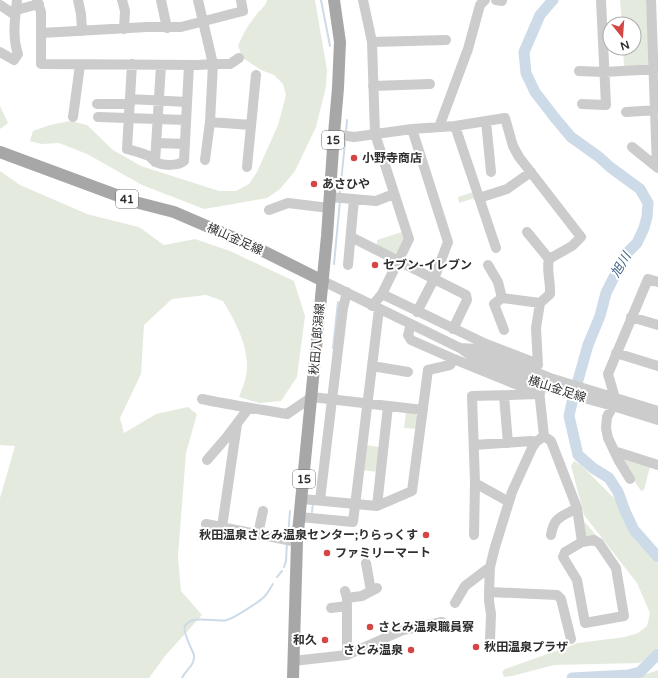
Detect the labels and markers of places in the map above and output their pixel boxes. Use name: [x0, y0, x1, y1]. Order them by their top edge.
place label: 小野寺商店: [362, 151, 422, 165]
marker: 小野寺商店: [349, 153, 359, 163]
place label: あさひや: [322, 177, 370, 191]
marker: あさひや: [309, 179, 319, 189]
place label: セブン-イレブン: [383, 258, 472, 272]
marker: セブン-イレブン: [370, 260, 380, 270]
place label: 秋田温泉さとみ温泉センター;りらっくす: [199, 528, 418, 542]
marker: 秋田温泉さとみ温泉センター;りらっくす: [421, 530, 431, 540]
place label: ファミリーマート: [335, 546, 431, 560]
marker: ファミリーマート: [322, 548, 332, 558]
place label: さとみ温泉職員寮: [378, 620, 474, 634]
marker: さとみ温泉職員寮: [365, 622, 375, 632]
place label: 和久: [293, 633, 317, 647]
marker: 和久: [320, 635, 330, 645]
place label: 秋田温泉プラザ: [484, 640, 568, 654]
marker: 秋田温泉プラザ: [471, 642, 481, 652]
place label: さとみ温泉: [343, 643, 403, 657]
marker: さとみ温泉: [406, 645, 416, 655]

